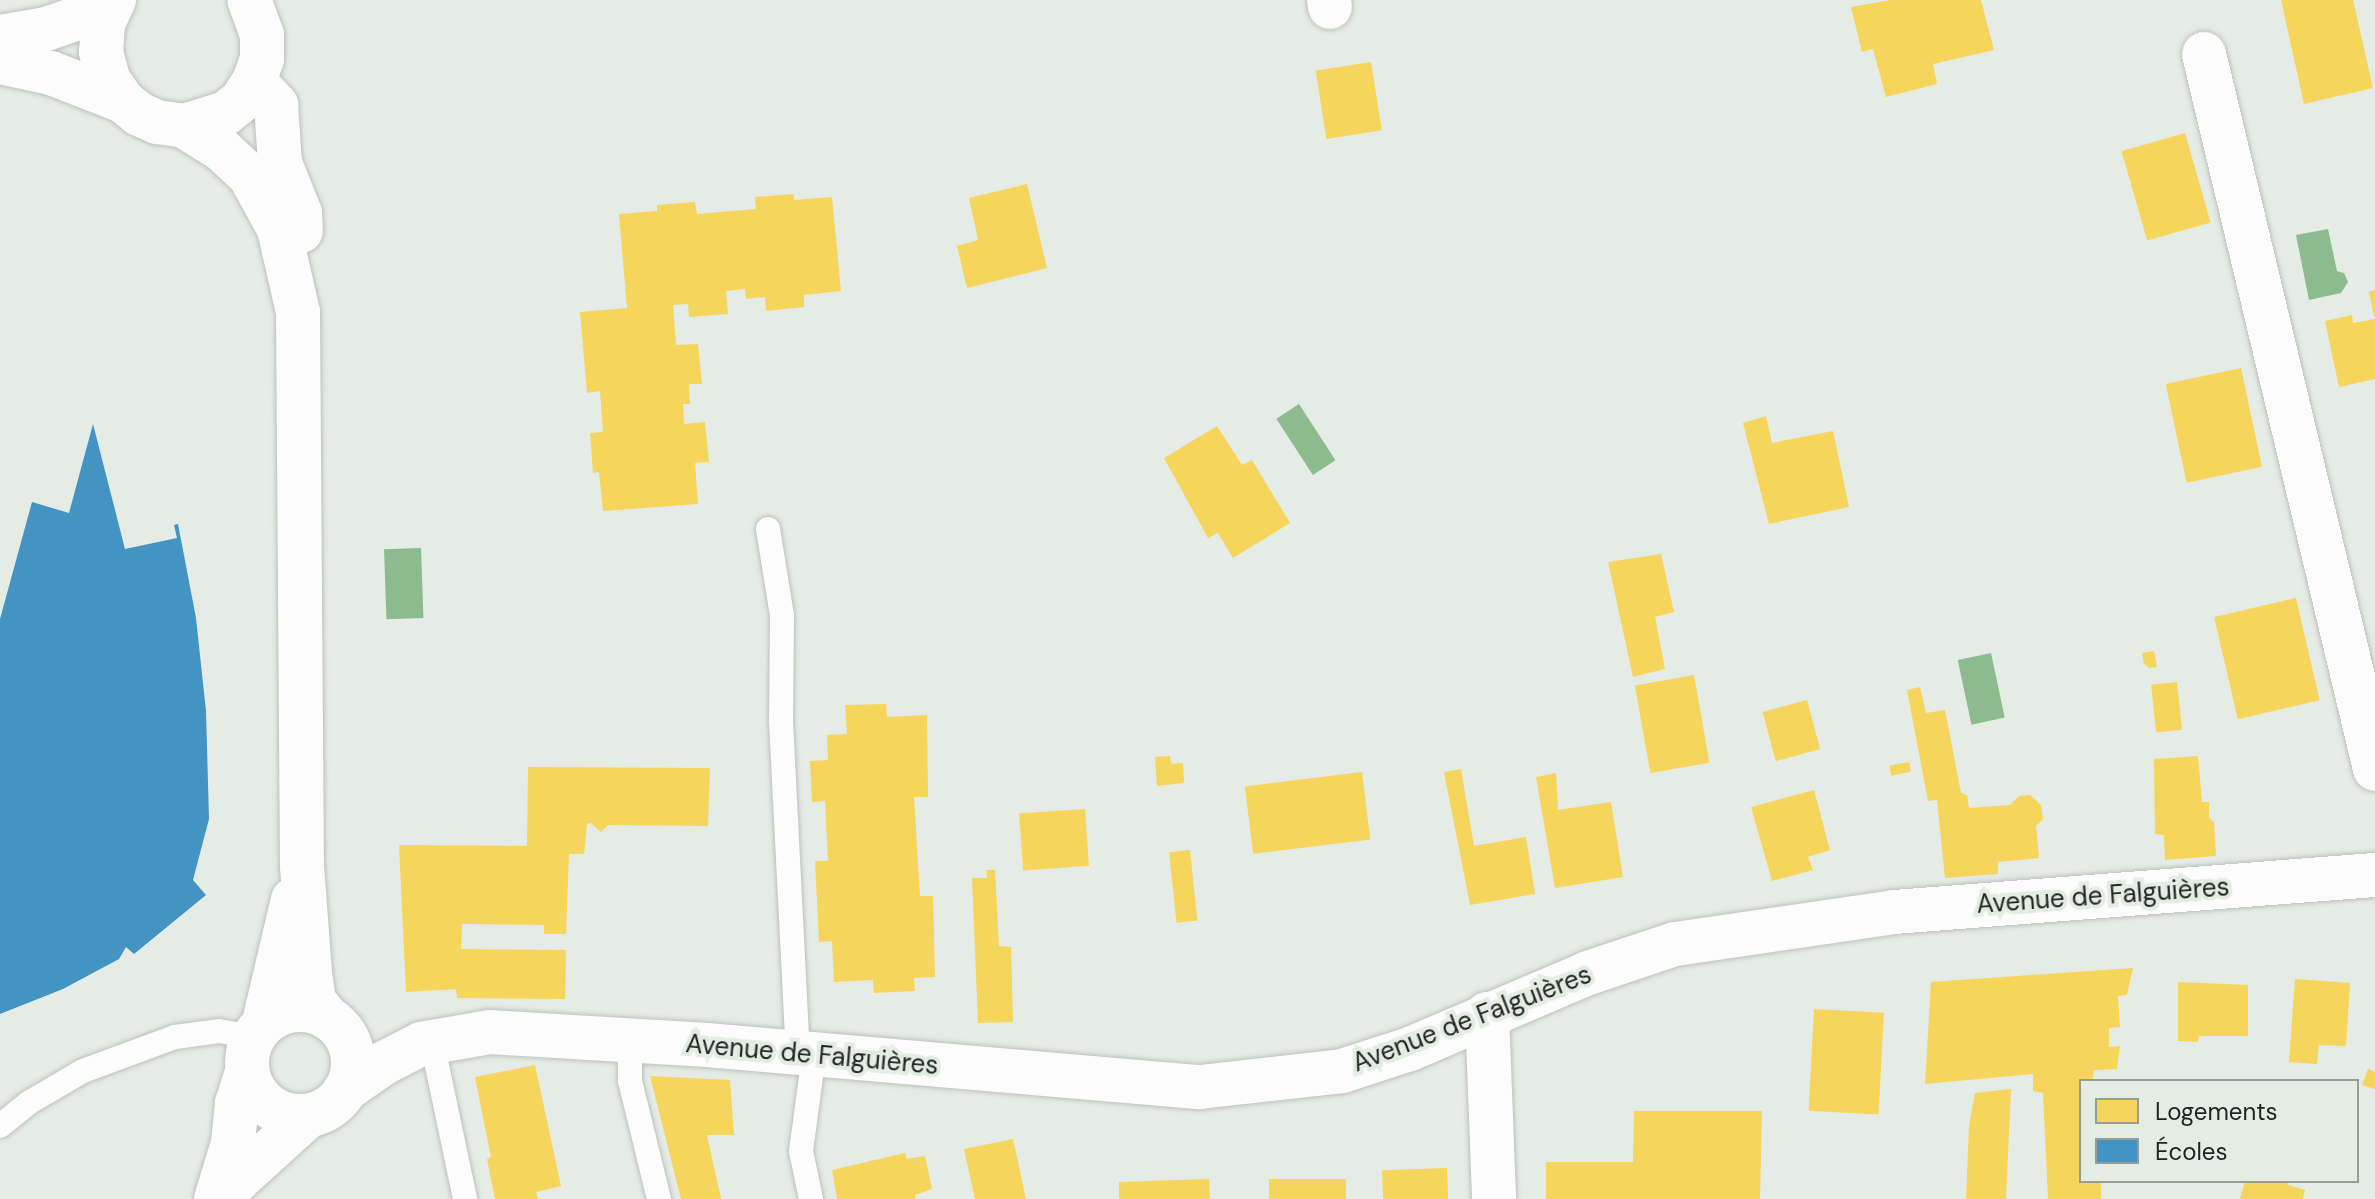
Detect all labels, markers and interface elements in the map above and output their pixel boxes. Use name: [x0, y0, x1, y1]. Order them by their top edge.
street label: Avenue de Falguières: [1975, 872, 2231, 920]
street label: Avenue de Falguières: [1348, 959, 1596, 1079]
street label: Avenue de Falguières: [684, 1028, 940, 1082]
legend: [2079, 1079, 2359, 1183]
text: Logements: [2155, 1096, 2278, 1127]
text: Écoles: [2155, 1136, 2228, 1167]

